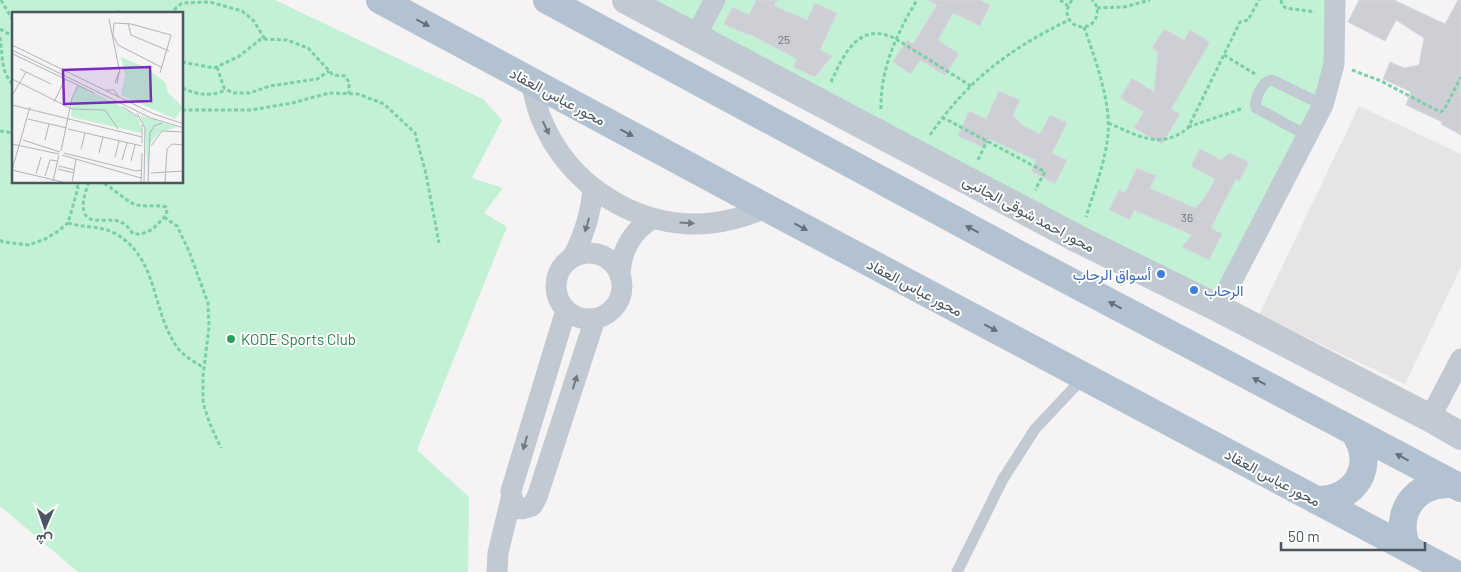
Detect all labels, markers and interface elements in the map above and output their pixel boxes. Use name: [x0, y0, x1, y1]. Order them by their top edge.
inset map: [12, 12, 184, 184]
one-way arrow: [415, 19, 430, 27]
house number: 25: [778, 32, 790, 46]
street label: محور عباس العقاد: [506, 63, 609, 131]
one-way arrow: [542, 121, 550, 135]
one-way arrow: [620, 129, 635, 137]
street label: محور احمد شوقى الجانبى: [959, 171, 1098, 257]
house number: 36: [1181, 210, 1193, 224]
one-way arrow: [583, 217, 590, 232]
one-way arrow: [680, 220, 696, 228]
one-way arrow: [794, 223, 809, 231]
one-way arrow: [964, 225, 979, 233]
street label: محور عباس العقاد: [863, 254, 966, 322]
place label: أسواق الرحاب: [1073, 265, 1152, 284]
marker: أسواق الرحاب: [1155, 268, 1167, 280]
place label: الرحاب: [1204, 281, 1244, 300]
marker: الرحاب: [1188, 284, 1200, 296]
one-way arrow: [1108, 301, 1122, 309]
one-way arrow: [985, 323, 998, 332]
place label: KODE Sports Club: [241, 330, 356, 348]
marker: KODE Sports Club: [225, 333, 237, 345]
one-way arrow: [571, 374, 579, 389]
one-way arrow: [1252, 377, 1266, 385]
one-way arrow: [521, 436, 529, 451]
street label: محور عباس العقاد: [1221, 444, 1324, 512]
one-way arrow: [1395, 453, 1410, 461]
north arrow: [20, 502, 70, 552]
scale bar: [1281, 520, 1425, 552]
text: 50 m: [1288, 527, 1320, 545]
text: ش: [36, 531, 53, 549]

